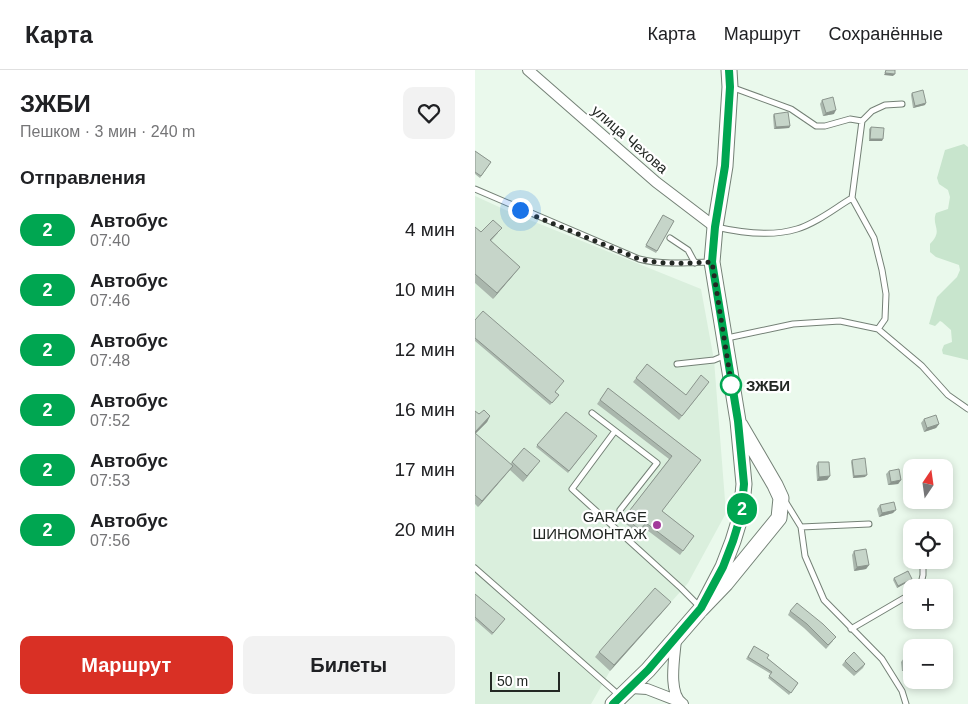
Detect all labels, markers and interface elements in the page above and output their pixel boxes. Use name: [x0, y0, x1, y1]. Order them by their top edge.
text: Карта: [25, 21, 93, 48]
text: Карта: [648, 24, 696, 44]
text: Маршрут: [724, 24, 800, 44]
text: Сохранённые: [828, 24, 943, 44]
button: heart: [403, 87, 455, 139]
text: ЗЖБИ: [20, 90, 91, 117]
street label: улица Чехова: [588, 101, 672, 177]
text: Пешком · 3 мин · 240 m: [20, 123, 195, 140]
text: Отправления: [20, 167, 146, 188]
your location: [508, 198, 533, 223]
text: Автобус: [90, 210, 168, 231]
text: 4 мин: [405, 219, 455, 240]
text: 2: [42, 220, 53, 240]
text: 07:40: [90, 232, 130, 249]
text: Автобус: [90, 270, 168, 291]
text: 10 мин: [394, 279, 455, 300]
text: 2: [42, 280, 53, 300]
text: 07:46: [90, 292, 130, 309]
text: Автобус: [90, 330, 168, 351]
text: 12 мин: [394, 339, 455, 360]
text: 2: [42, 340, 53, 360]
text: 07:48: [90, 352, 130, 369]
marker: ЗЖБИ: [720, 374, 742, 396]
place label: ЗЖБИ: [746, 377, 790, 394]
text: Автобус: [90, 390, 168, 411]
text: 16 мин: [394, 399, 455, 420]
text: 2: [42, 400, 53, 420]
text: 07:52: [90, 412, 130, 429]
text: Автобус: [90, 450, 168, 471]
text: 17 мин: [394, 459, 455, 480]
north arrow: [903, 459, 953, 509]
map controls: [903, 459, 953, 689]
text: 2: [42, 460, 53, 480]
text: 07:53: [90, 472, 130, 489]
line badge: 2: [726, 493, 758, 525]
text: 2: [737, 499, 747, 519]
place label: GARAGE ШИНОМОНТАЖ: [532, 508, 647, 542]
text: Автобус: [90, 510, 168, 531]
text: 20 мин: [394, 519, 455, 540]
marker: GARAGE ШИНОМОНТАЖ: [651, 519, 663, 531]
button: locate: [903, 519, 953, 569]
text: 2: [42, 520, 53, 540]
text: 07:56: [90, 532, 130, 549]
button: +: [903, 579, 953, 629]
button: Маршрут: [20, 636, 233, 694]
button: Билеты: [243, 636, 455, 694]
button: −: [903, 639, 953, 689]
scale bar: [490, 669, 560, 692]
text: 50 m: [497, 673, 528, 689]

